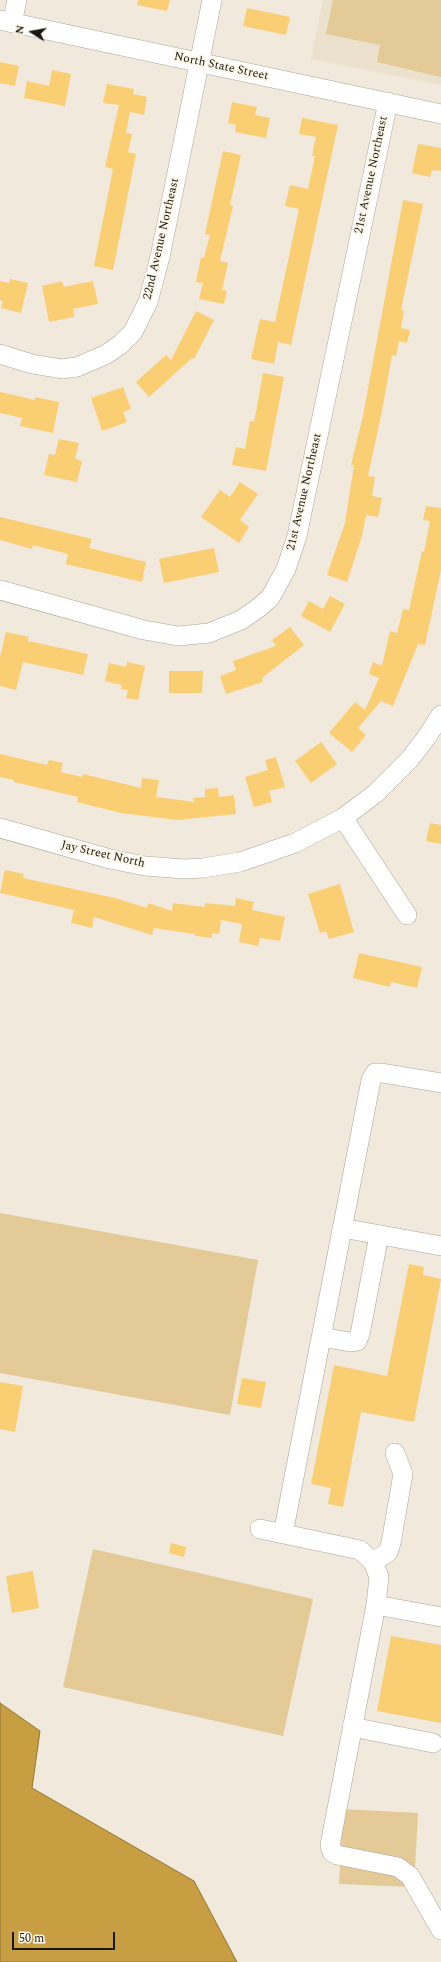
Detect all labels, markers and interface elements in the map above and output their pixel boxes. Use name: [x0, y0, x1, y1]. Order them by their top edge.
north arrow: [12, 12, 52, 52]
text: N: [11, 24, 29, 36]
street label: North State Street: [172, 50, 270, 84]
street label: 21st Avenue Northeast: [352, 115, 392, 235]
street label: 22nd Avenue Northeast: [141, 177, 183, 301]
street label: 21st Avenue Northeast: [284, 432, 326, 552]
street label: Jay Street North: [60, 838, 146, 872]
scale bar: [14, 1924, 117, 1950]
text: 50 m: [19, 1929, 44, 1948]

